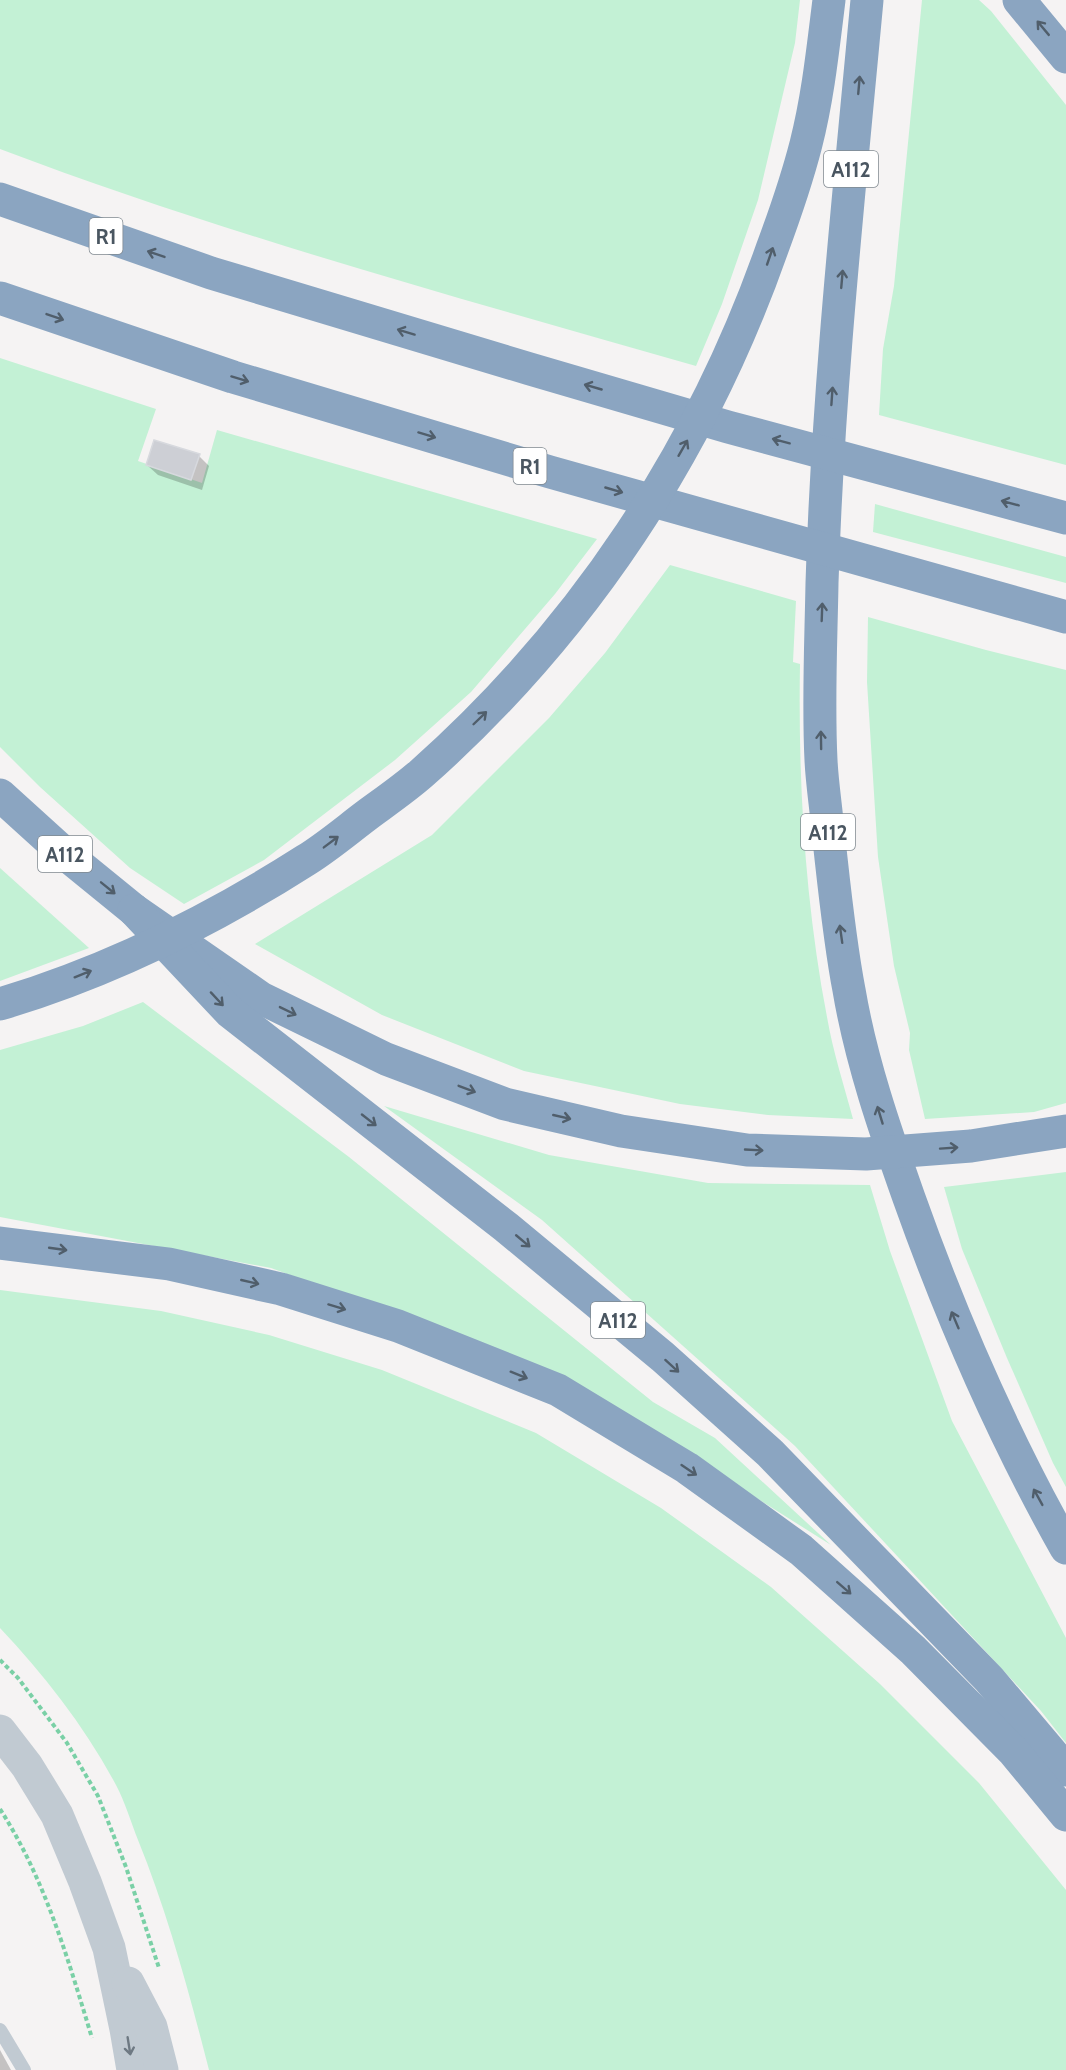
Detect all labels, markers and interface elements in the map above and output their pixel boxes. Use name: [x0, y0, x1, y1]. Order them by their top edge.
one-way arrow: [1036, 20, 1049, 36]
one-way arrow: [854, 76, 865, 96]
road number: A112: [824, 151, 878, 187]
road number: R1: [90, 218, 122, 254]
one-way arrow: [147, 247, 166, 258]
one-way arrow: [766, 247, 777, 266]
one-way arrow: [836, 270, 847, 290]
one-way arrow: [45, 312, 64, 323]
one-way arrow: [397, 326, 416, 337]
one-way arrow: [230, 374, 249, 385]
one-way arrow: [584, 381, 603, 392]
one-way arrow: [827, 387, 838, 407]
one-way arrow: [417, 430, 436, 441]
one-way arrow: [772, 435, 791, 446]
one-way arrow: [678, 440, 690, 457]
road number: R1: [514, 448, 546, 484]
one-way arrow: [604, 485, 623, 496]
one-way arrow: [1000, 497, 1019, 508]
one-way arrow: [816, 603, 827, 623]
one-way arrow: [473, 711, 488, 725]
one-way arrow: [815, 730, 827, 750]
road number: A112: [801, 814, 855, 850]
road number: A112: [38, 836, 92, 872]
one-way arrow: [322, 836, 338, 849]
one-way arrow: [99, 882, 115, 895]
one-way arrow: [835, 924, 846, 944]
one-way arrow: [73, 968, 92, 979]
one-way arrow: [210, 991, 224, 1006]
one-way arrow: [279, 1006, 297, 1018]
one-way arrow: [457, 1084, 475, 1095]
one-way arrow: [874, 1106, 885, 1125]
one-way arrow: [552, 1112, 571, 1123]
one-way arrow: [361, 1114, 377, 1127]
one-way arrow: [938, 1142, 958, 1153]
one-way arrow: [744, 1145, 763, 1156]
one-way arrow: [515, 1234, 531, 1247]
one-way arrow: [48, 1244, 68, 1255]
one-way arrow: [240, 1277, 259, 1289]
one-way arrow: [327, 1302, 346, 1313]
road number: A112: [591, 1302, 645, 1338]
one-way arrow: [949, 1312, 960, 1330]
one-way arrow: [664, 1359, 679, 1373]
one-way arrow: [510, 1370, 528, 1381]
one-way arrow: [680, 1464, 697, 1476]
one-way arrow: [1032, 1489, 1044, 1506]
one-way arrow: [836, 1581, 851, 1595]
one-way arrow: [124, 2036, 135, 2056]

